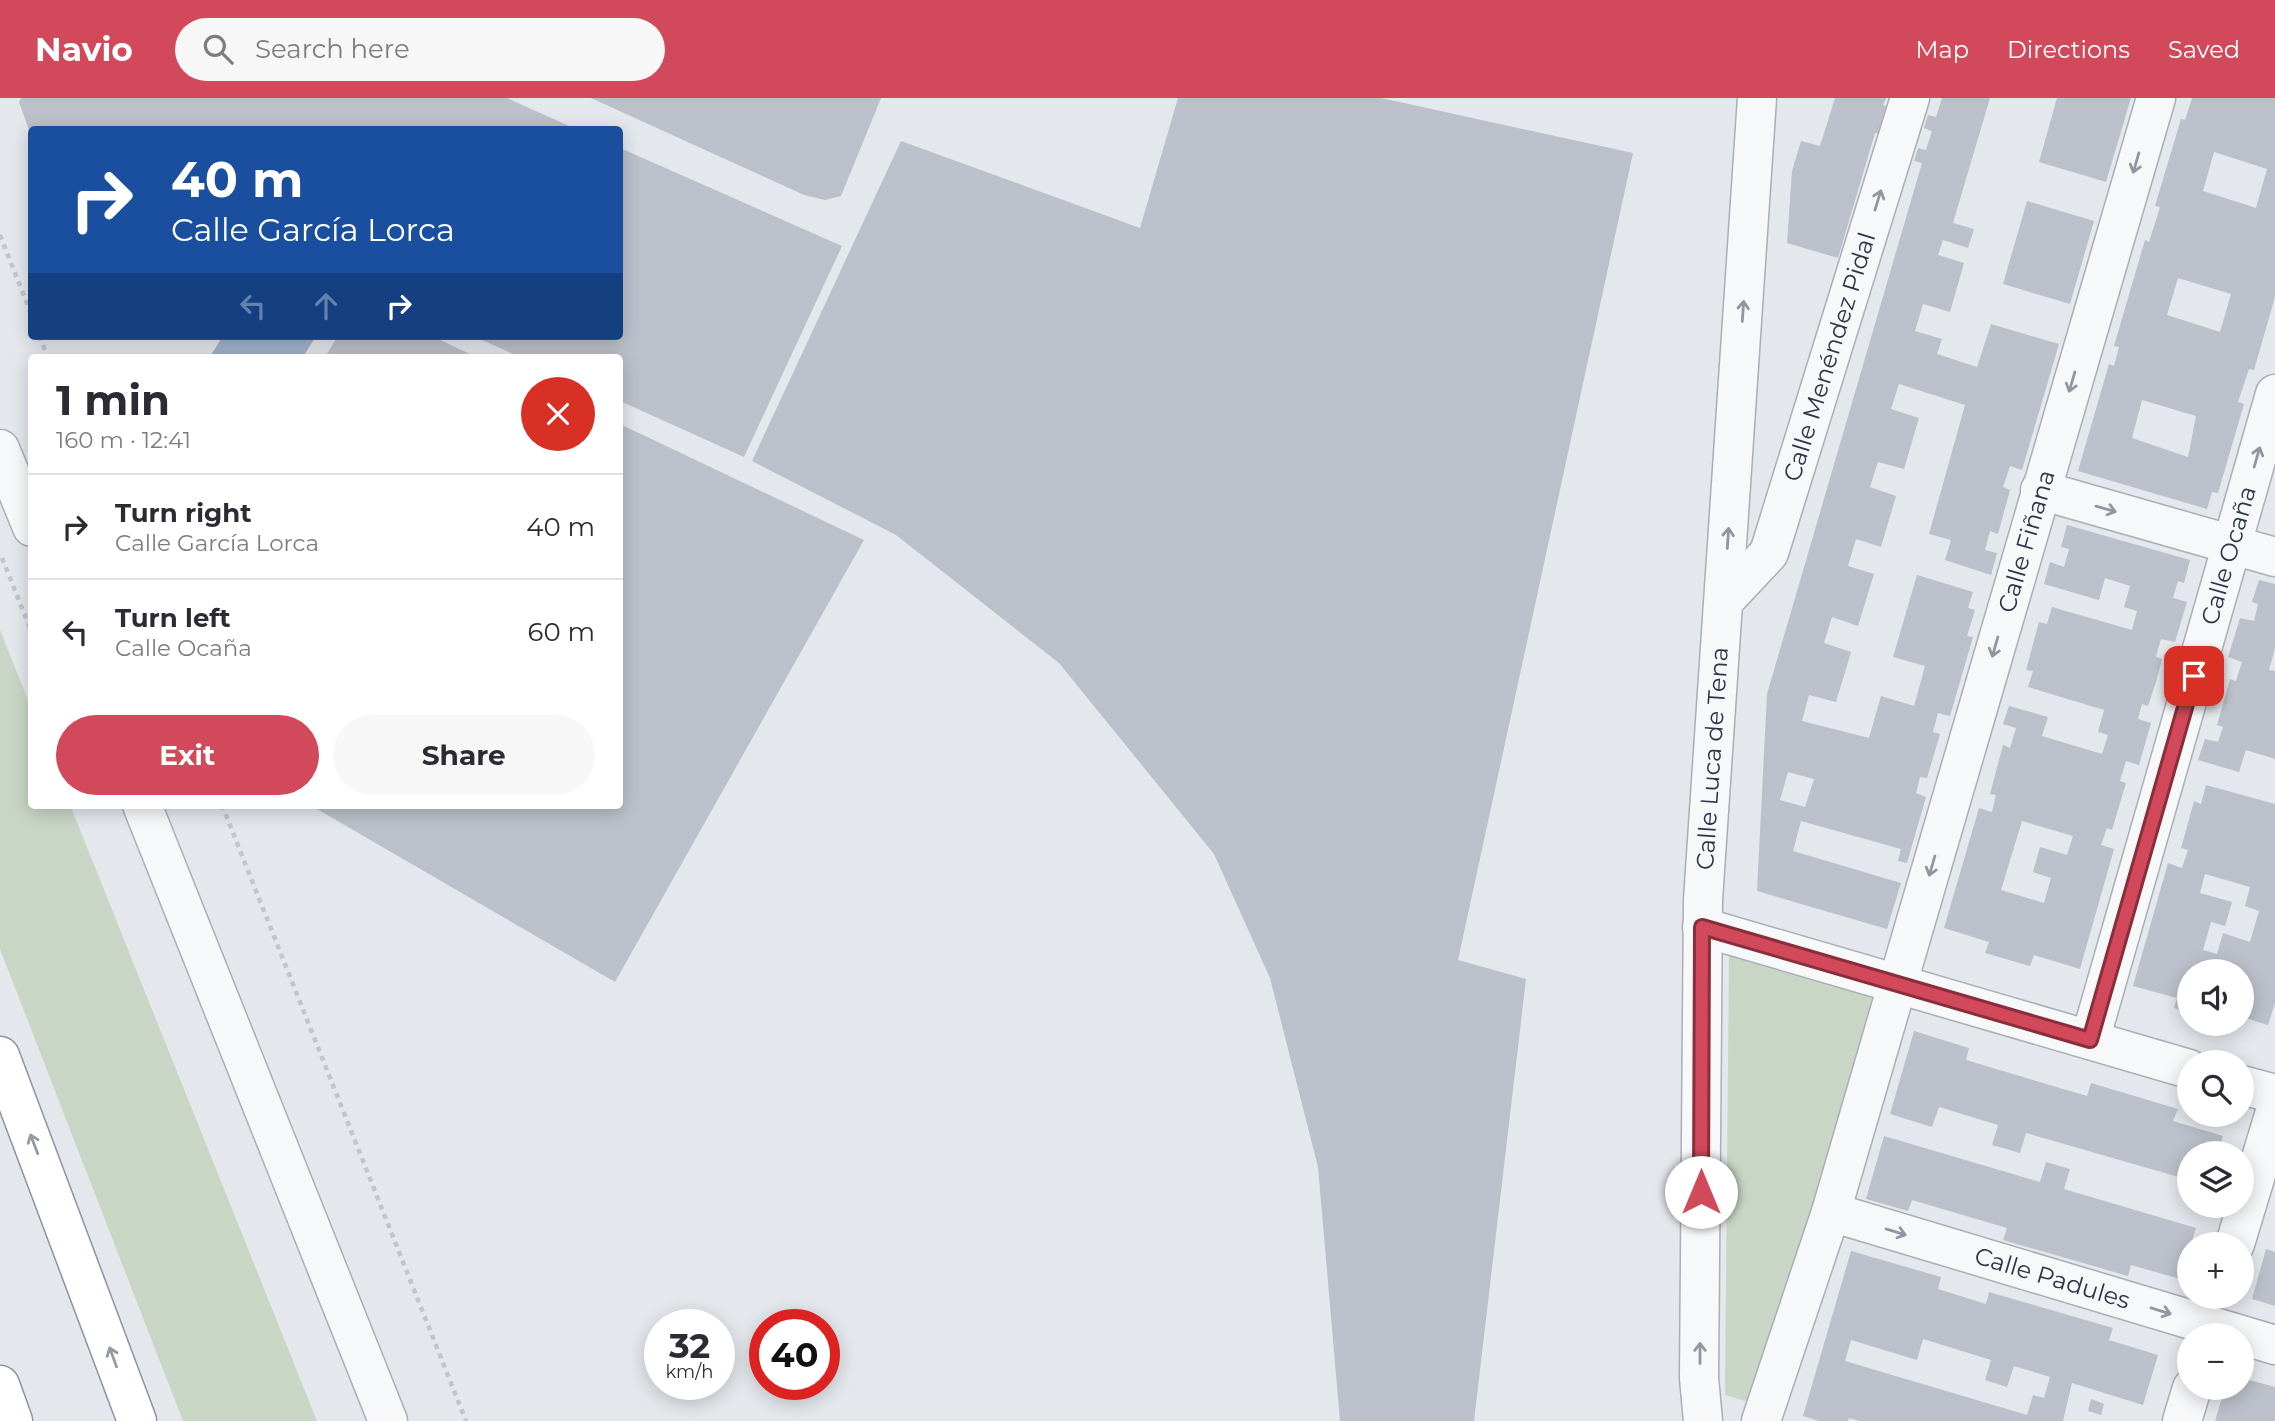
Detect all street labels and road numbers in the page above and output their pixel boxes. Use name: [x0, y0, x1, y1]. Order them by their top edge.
street label: Calle Menéndez Pidal: [1777, 229, 1881, 485]
street label: Calle Fiñana: [1992, 466, 2061, 616]
street label: Calle Ocaña: [2195, 483, 2262, 628]
street label: Calle Luca de Tena: [1690, 646, 1734, 871]
street label: Calle Padules: [1971, 1241, 2134, 1315]

